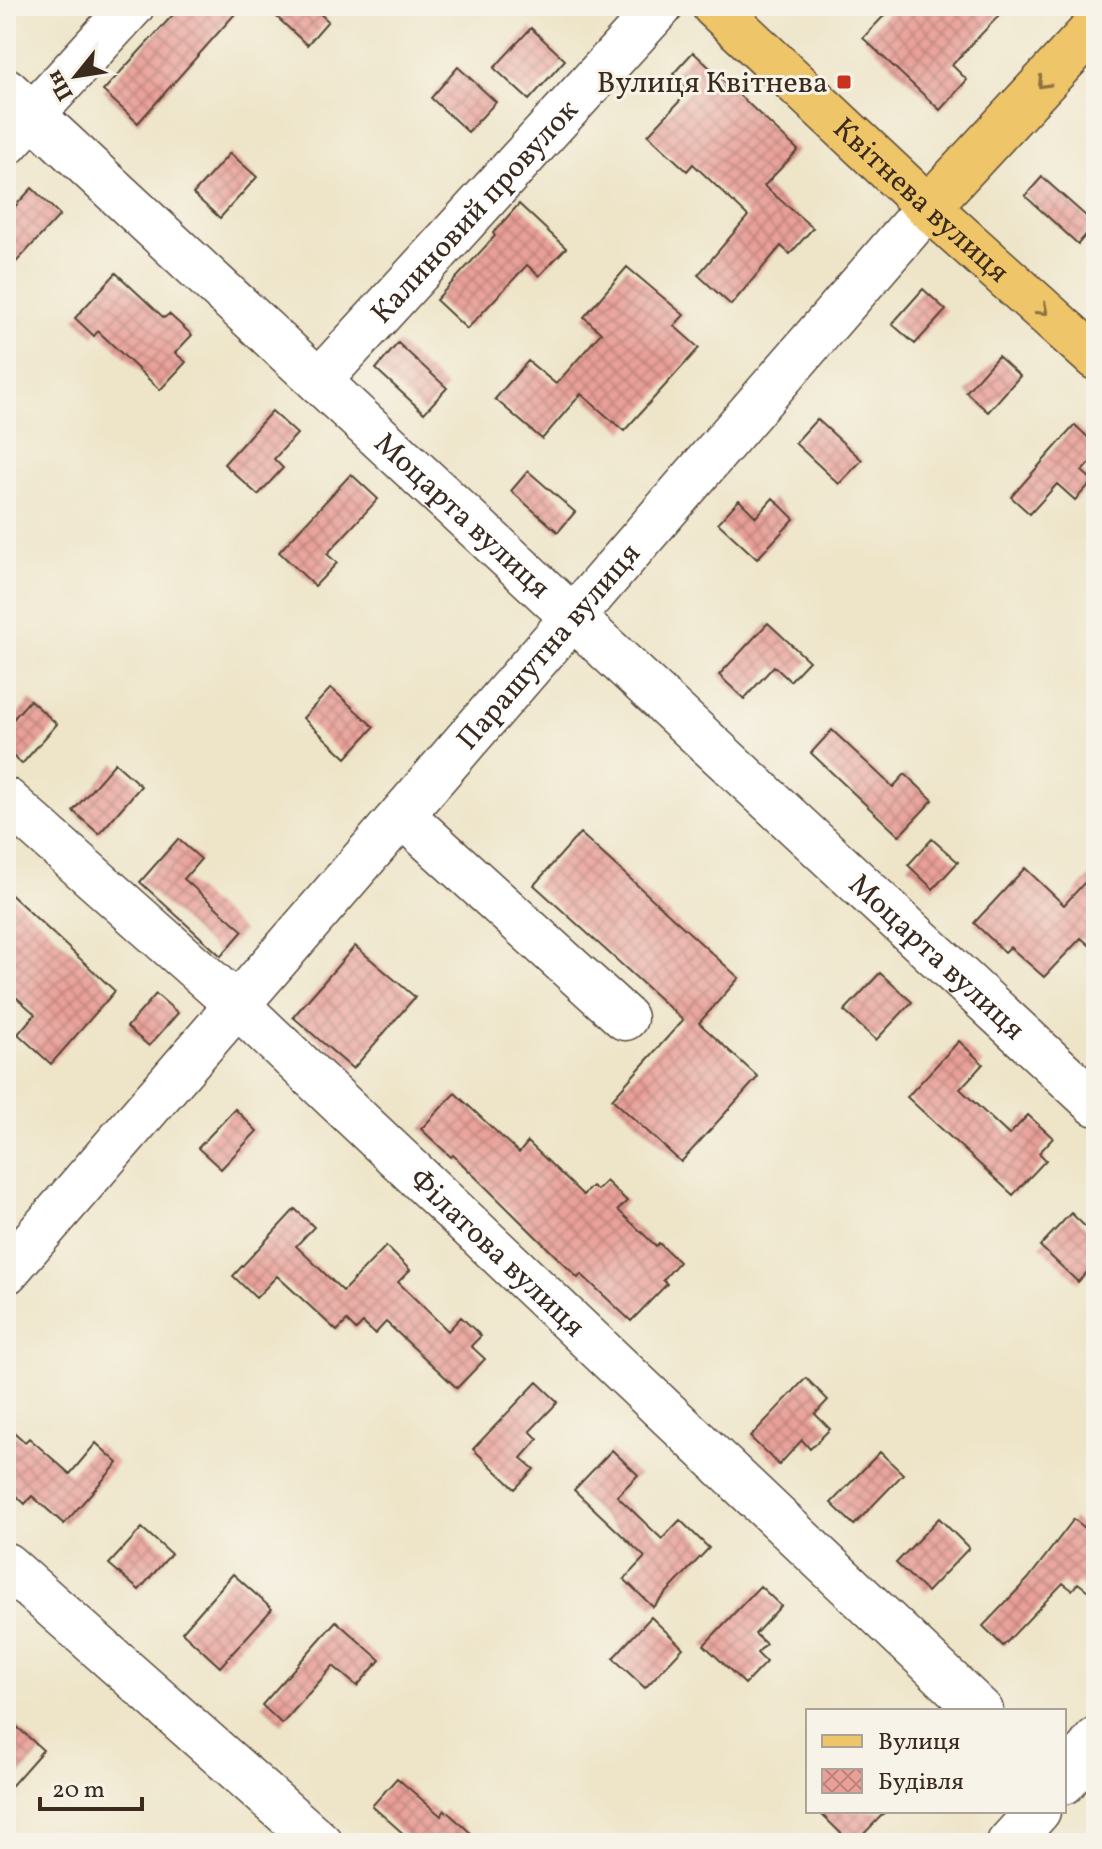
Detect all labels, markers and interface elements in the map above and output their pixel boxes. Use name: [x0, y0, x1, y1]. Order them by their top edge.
north arrow: [36, 36, 116, 116]
text: Пн: [40, 63, 82, 106]
place label: Вулиця Квітнева: [597, 63, 828, 105]
marker: Вулиця Квітнева: [835, 73, 853, 91]
one-way arrow: [1038, 74, 1052, 88]
street label: Калиновий провулок: [362, 91, 589, 334]
street label: Квітнева вулиця: [823, 109, 1018, 293]
one-way arrow: [1034, 300, 1049, 315]
street label: Моцарта вулиця: [364, 424, 559, 609]
street label: Парашутна вулиця: [448, 535, 651, 760]
street label: Моцарта вулиця: [838, 865, 1033, 1051]
street label: Філатова вулиця: [399, 1160, 594, 1348]
legend: [806, 1709, 1066, 1813]
text: Вулиця: [878, 1726, 960, 1760]
scale bar: [40, 1761, 142, 1811]
text: Будівля: [878, 1766, 964, 1800]
text: 20 m: [52, 1774, 105, 1808]

